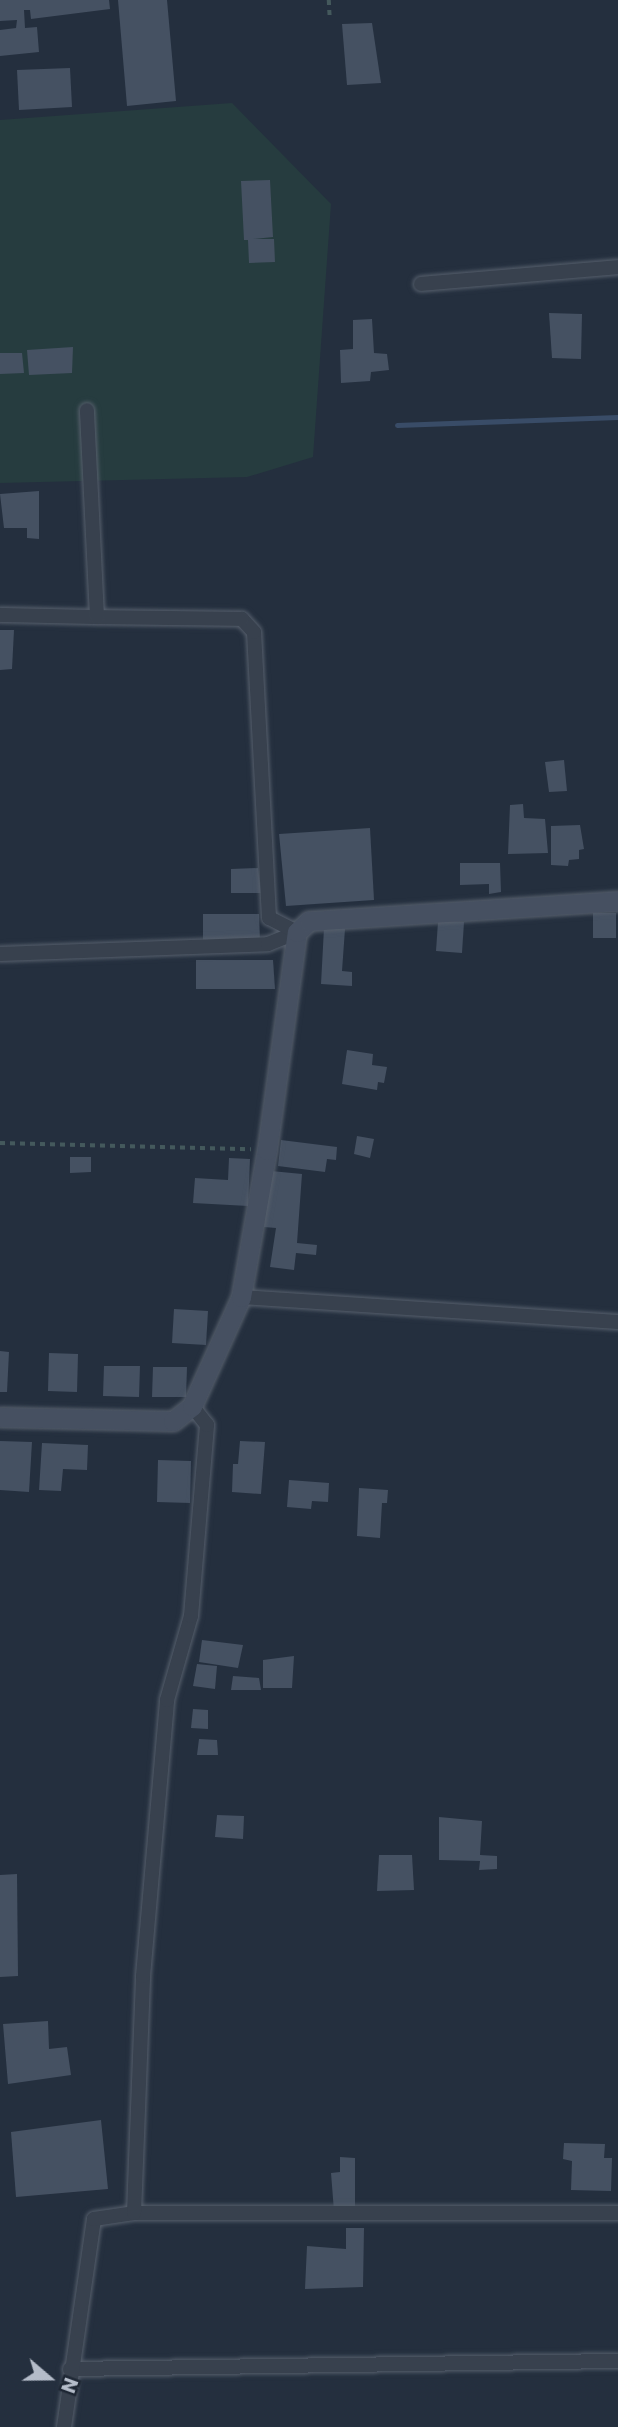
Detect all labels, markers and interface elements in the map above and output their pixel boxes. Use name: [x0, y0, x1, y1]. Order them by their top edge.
north arrow: [14, 2343, 84, 2413]
text: N: [54, 2374, 84, 2397]

